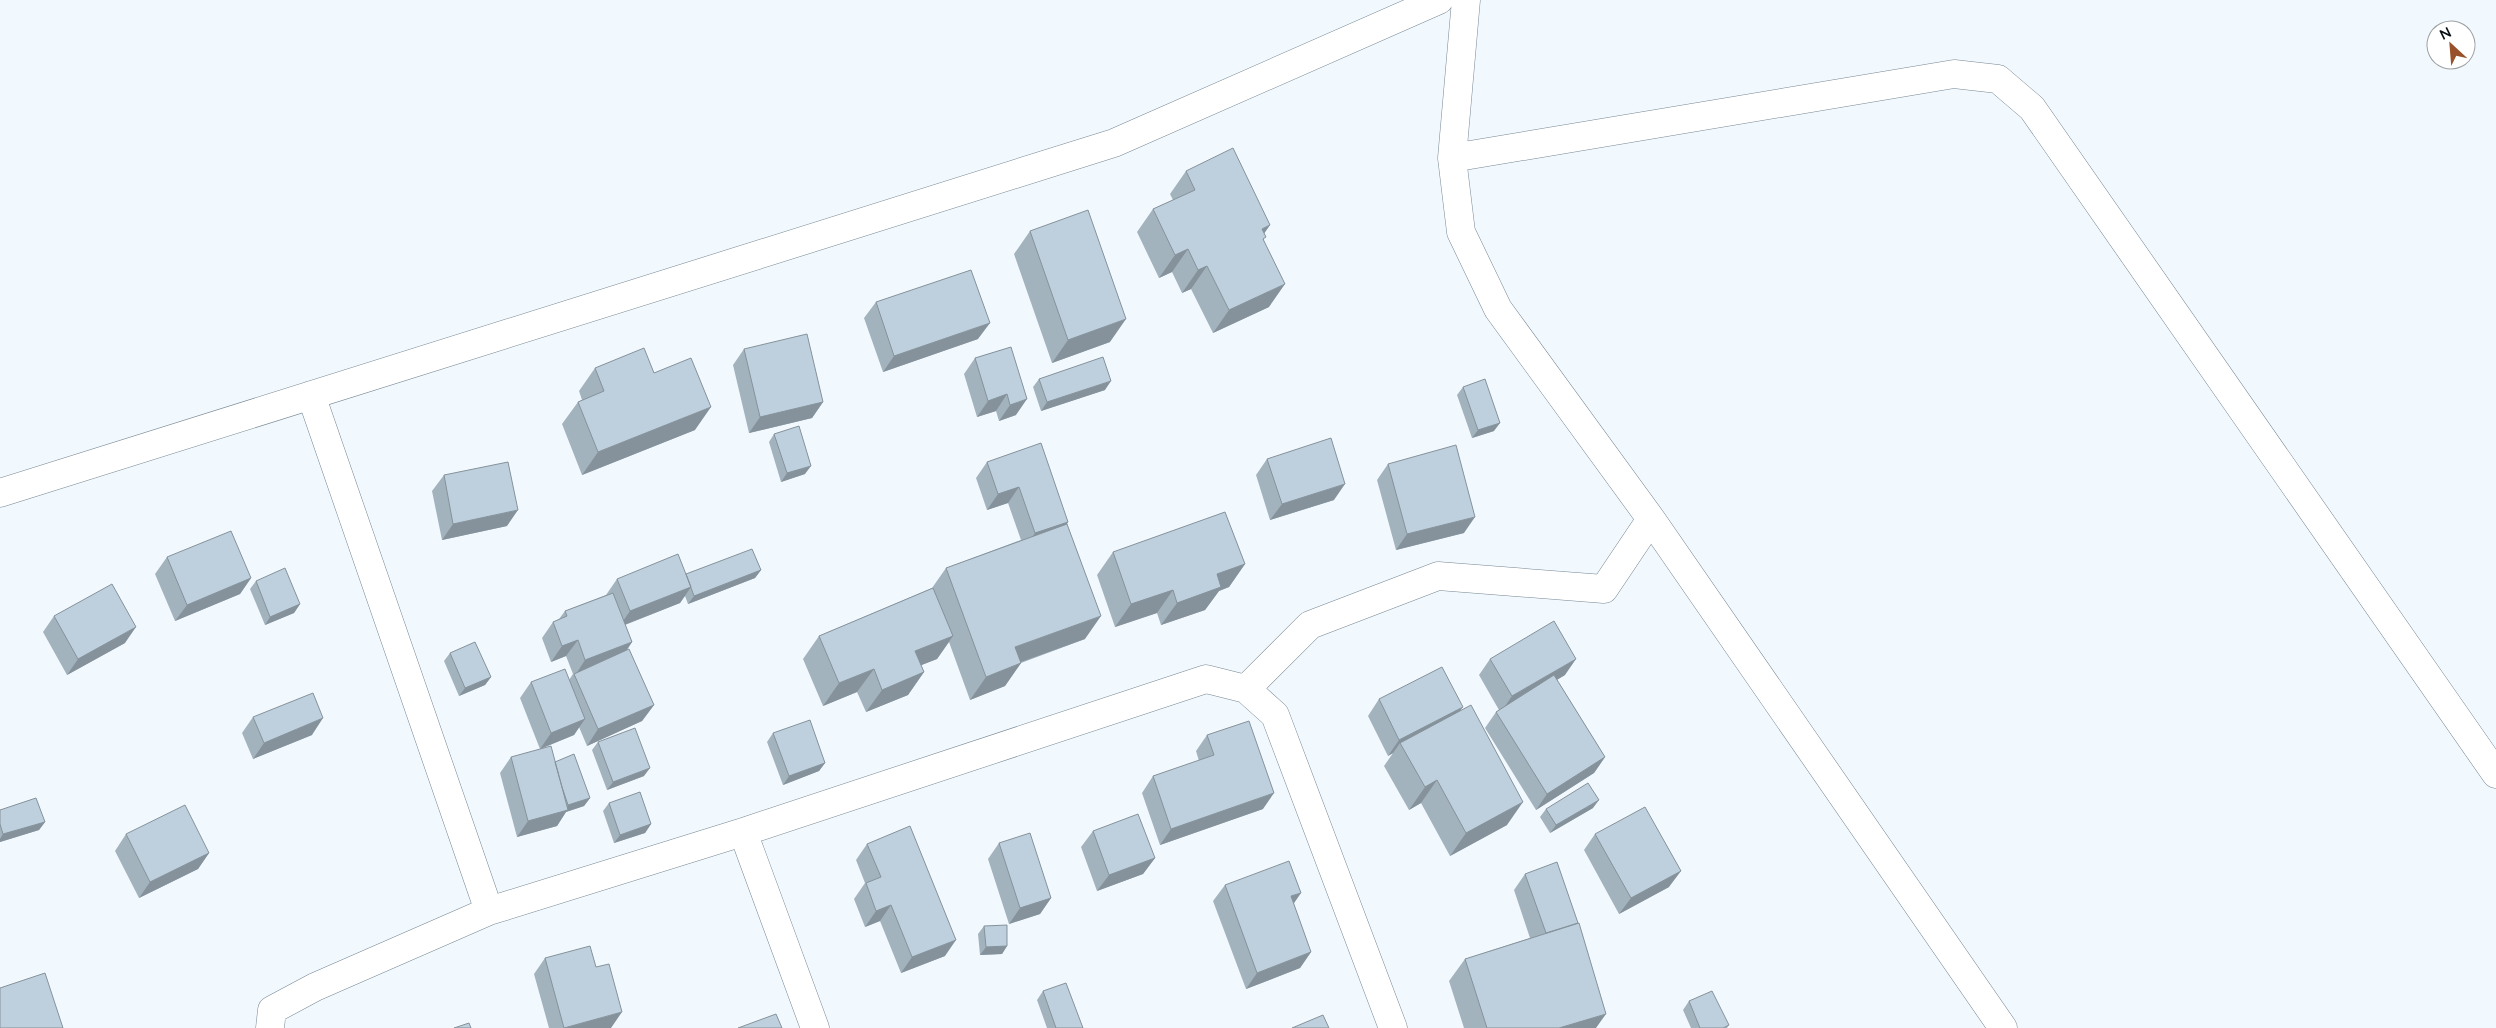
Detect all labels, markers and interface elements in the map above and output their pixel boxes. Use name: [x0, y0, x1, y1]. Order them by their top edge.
north arrow: [2426, 20, 2476, 70]
text: N: [2437, 23, 2454, 43]

